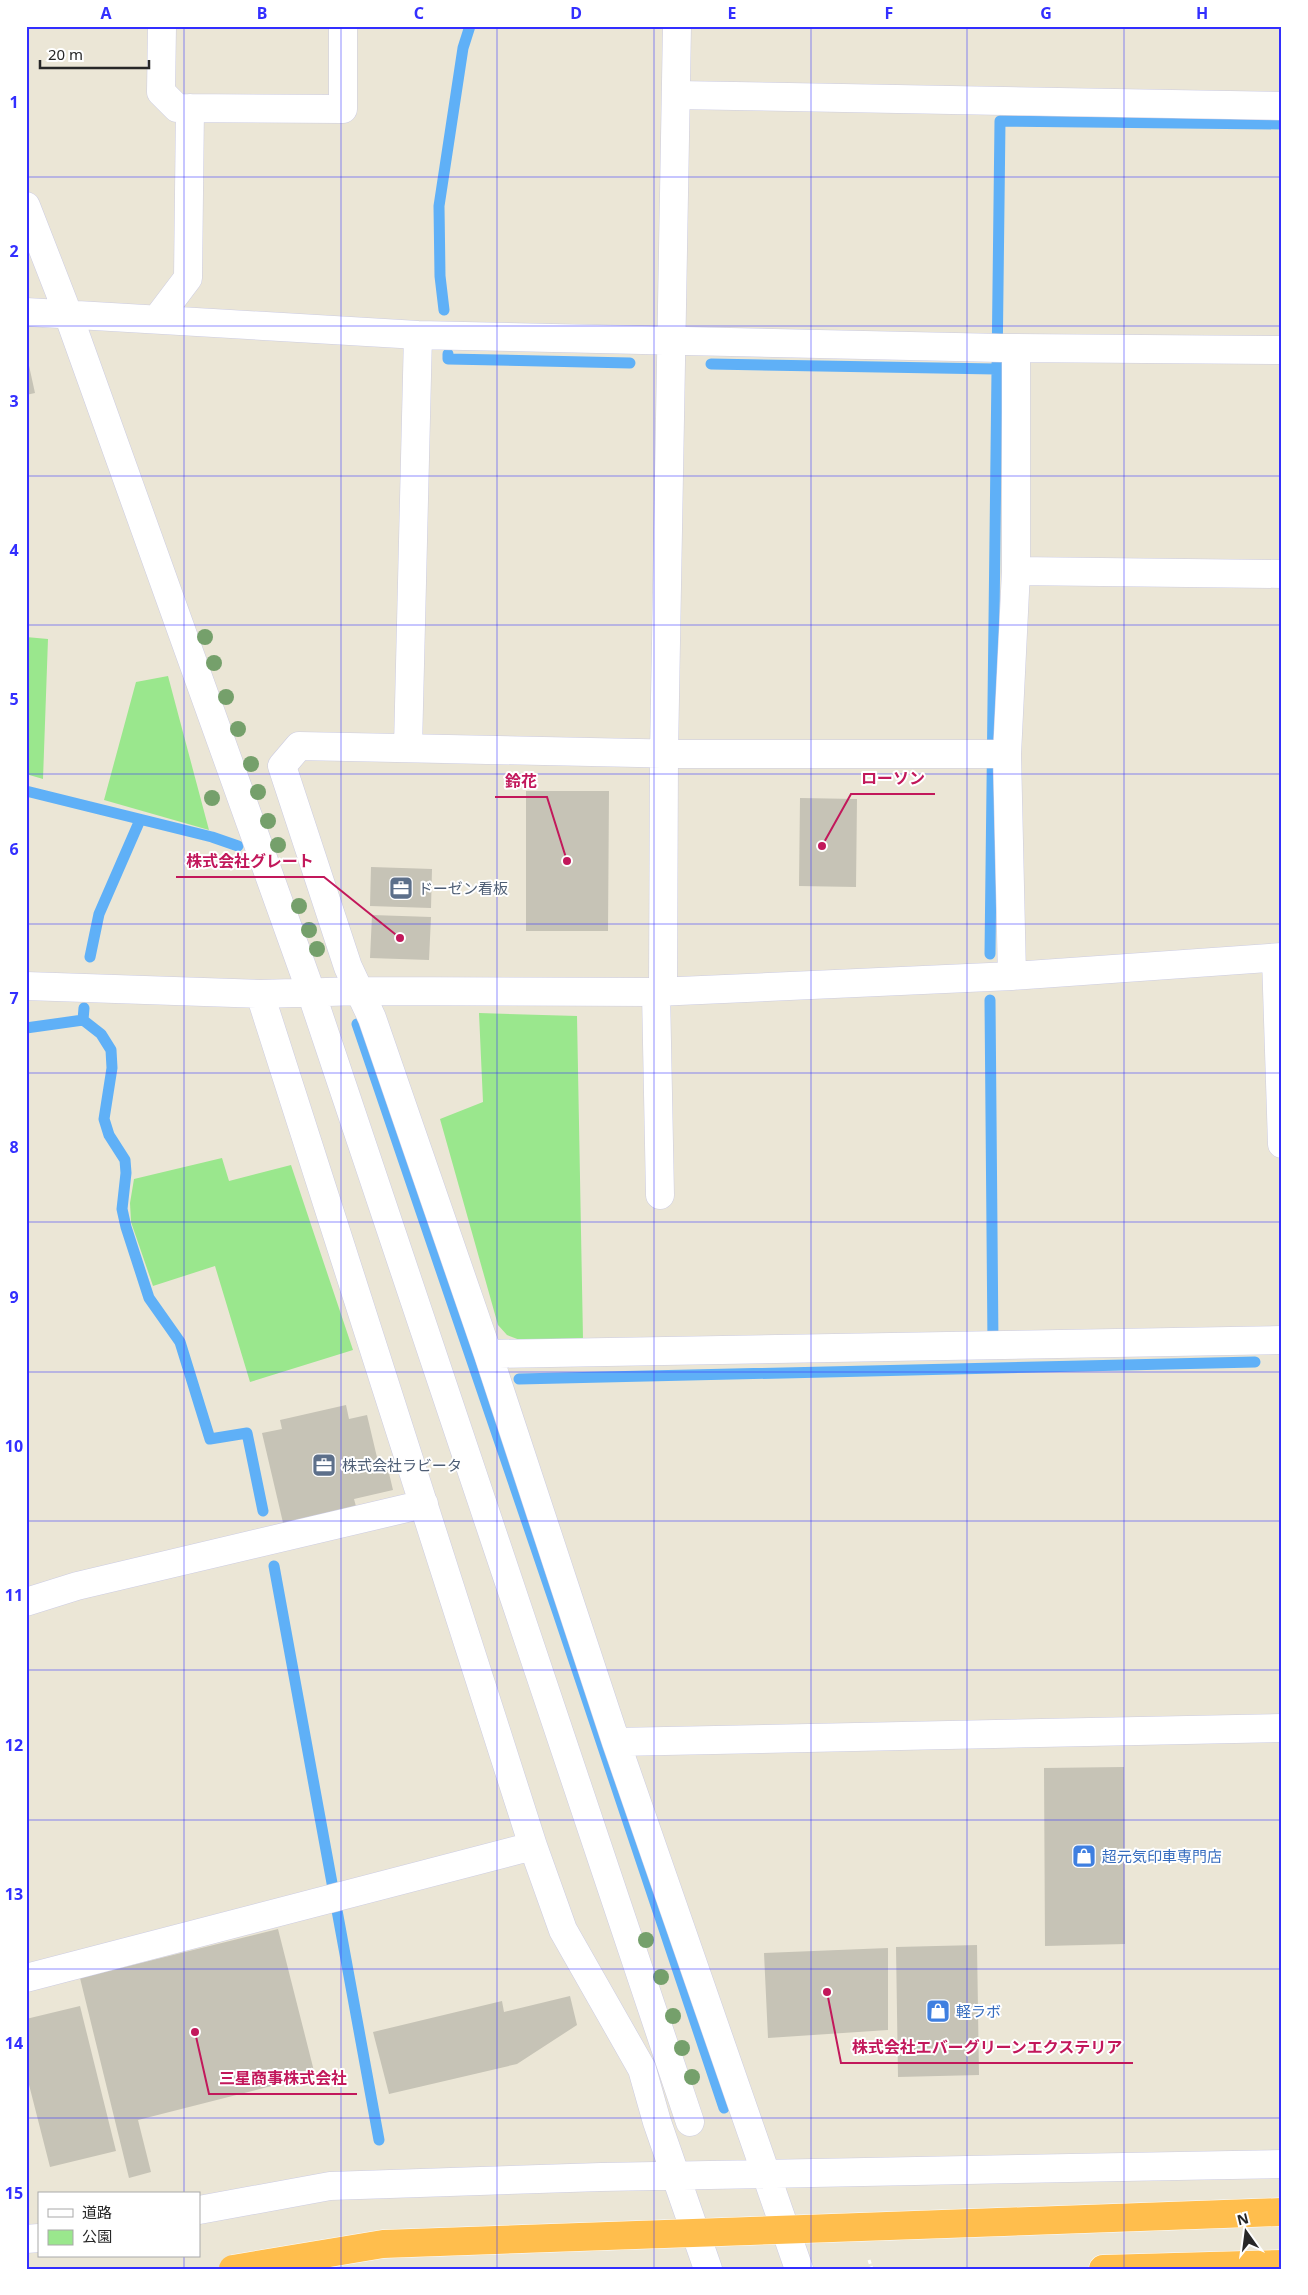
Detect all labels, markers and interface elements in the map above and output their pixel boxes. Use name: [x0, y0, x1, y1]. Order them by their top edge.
text: A: [100, 2, 112, 24]
text: B: [257, 2, 267, 24]
text: C: [414, 2, 424, 24]
text: D: [570, 2, 582, 24]
text: E: [728, 2, 737, 24]
text: F: [885, 2, 893, 24]
text: G: [1040, 2, 1052, 24]
text: H: [1196, 2, 1208, 24]
scale bar: [40, 38, 149, 70]
text: 20 m: [48, 44, 83, 64]
text: 1: [9, 91, 19, 113]
text: 2: [9, 240, 19, 262]
text: 3: [9, 390, 19, 412]
text: 4: [9, 539, 19, 561]
text: 5: [9, 688, 19, 710]
callout: ローソン: [851, 763, 935, 794]
callout: 鈴花: [495, 766, 547, 797]
text: ローソン: [861, 767, 925, 789]
text: 鈴花: [505, 770, 537, 792]
text: 6: [9, 838, 19, 860]
callout: 株式会社グレート: [176, 846, 324, 877]
text: 株式会社グレート: [186, 850, 314, 872]
office icon: ドーゼン看板: [388, 875, 414, 901]
place label: ドーゼン看板: [418, 878, 508, 898]
text: 7: [9, 987, 19, 1009]
text: 8: [9, 1136, 19, 1158]
text: 9: [9, 1286, 19, 1308]
text: 10: [5, 1435, 23, 1457]
office icon: 株式会社ラビータ: [311, 1452, 337, 1478]
place label: 株式会社ラビータ: [342, 1455, 462, 1475]
text: 11: [5, 1584, 23, 1606]
text: 12: [5, 1734, 23, 1756]
shop icon: 超元気印車専門店: [1071, 1843, 1097, 1869]
place label: 超元気印車専門店: [1102, 1846, 1222, 1866]
text: 13: [5, 1883, 23, 1905]
shop icon: 軽ラボ: [925, 1998, 951, 2024]
place label: 軽ラボ: [956, 2001, 1001, 2021]
text: 14: [5, 2032, 23, 2054]
callout: 株式会社エバーグリーンエクステリア: [841, 2032, 1133, 2063]
text: 株式会社エバーグリーンエクステリア: [852, 2036, 1122, 2058]
callout: 三星商事株式会社: [209, 2063, 357, 2094]
text: 三星商事株式会社: [219, 2067, 347, 2089]
text: 15: [5, 2182, 23, 2204]
legend: [38, 2192, 200, 2258]
text: 道路: [82, 2202, 112, 2222]
north arrow: [1220, 2208, 1270, 2258]
text: N: [1235, 2208, 1251, 2229]
text: 公園: [82, 2226, 112, 2246]

